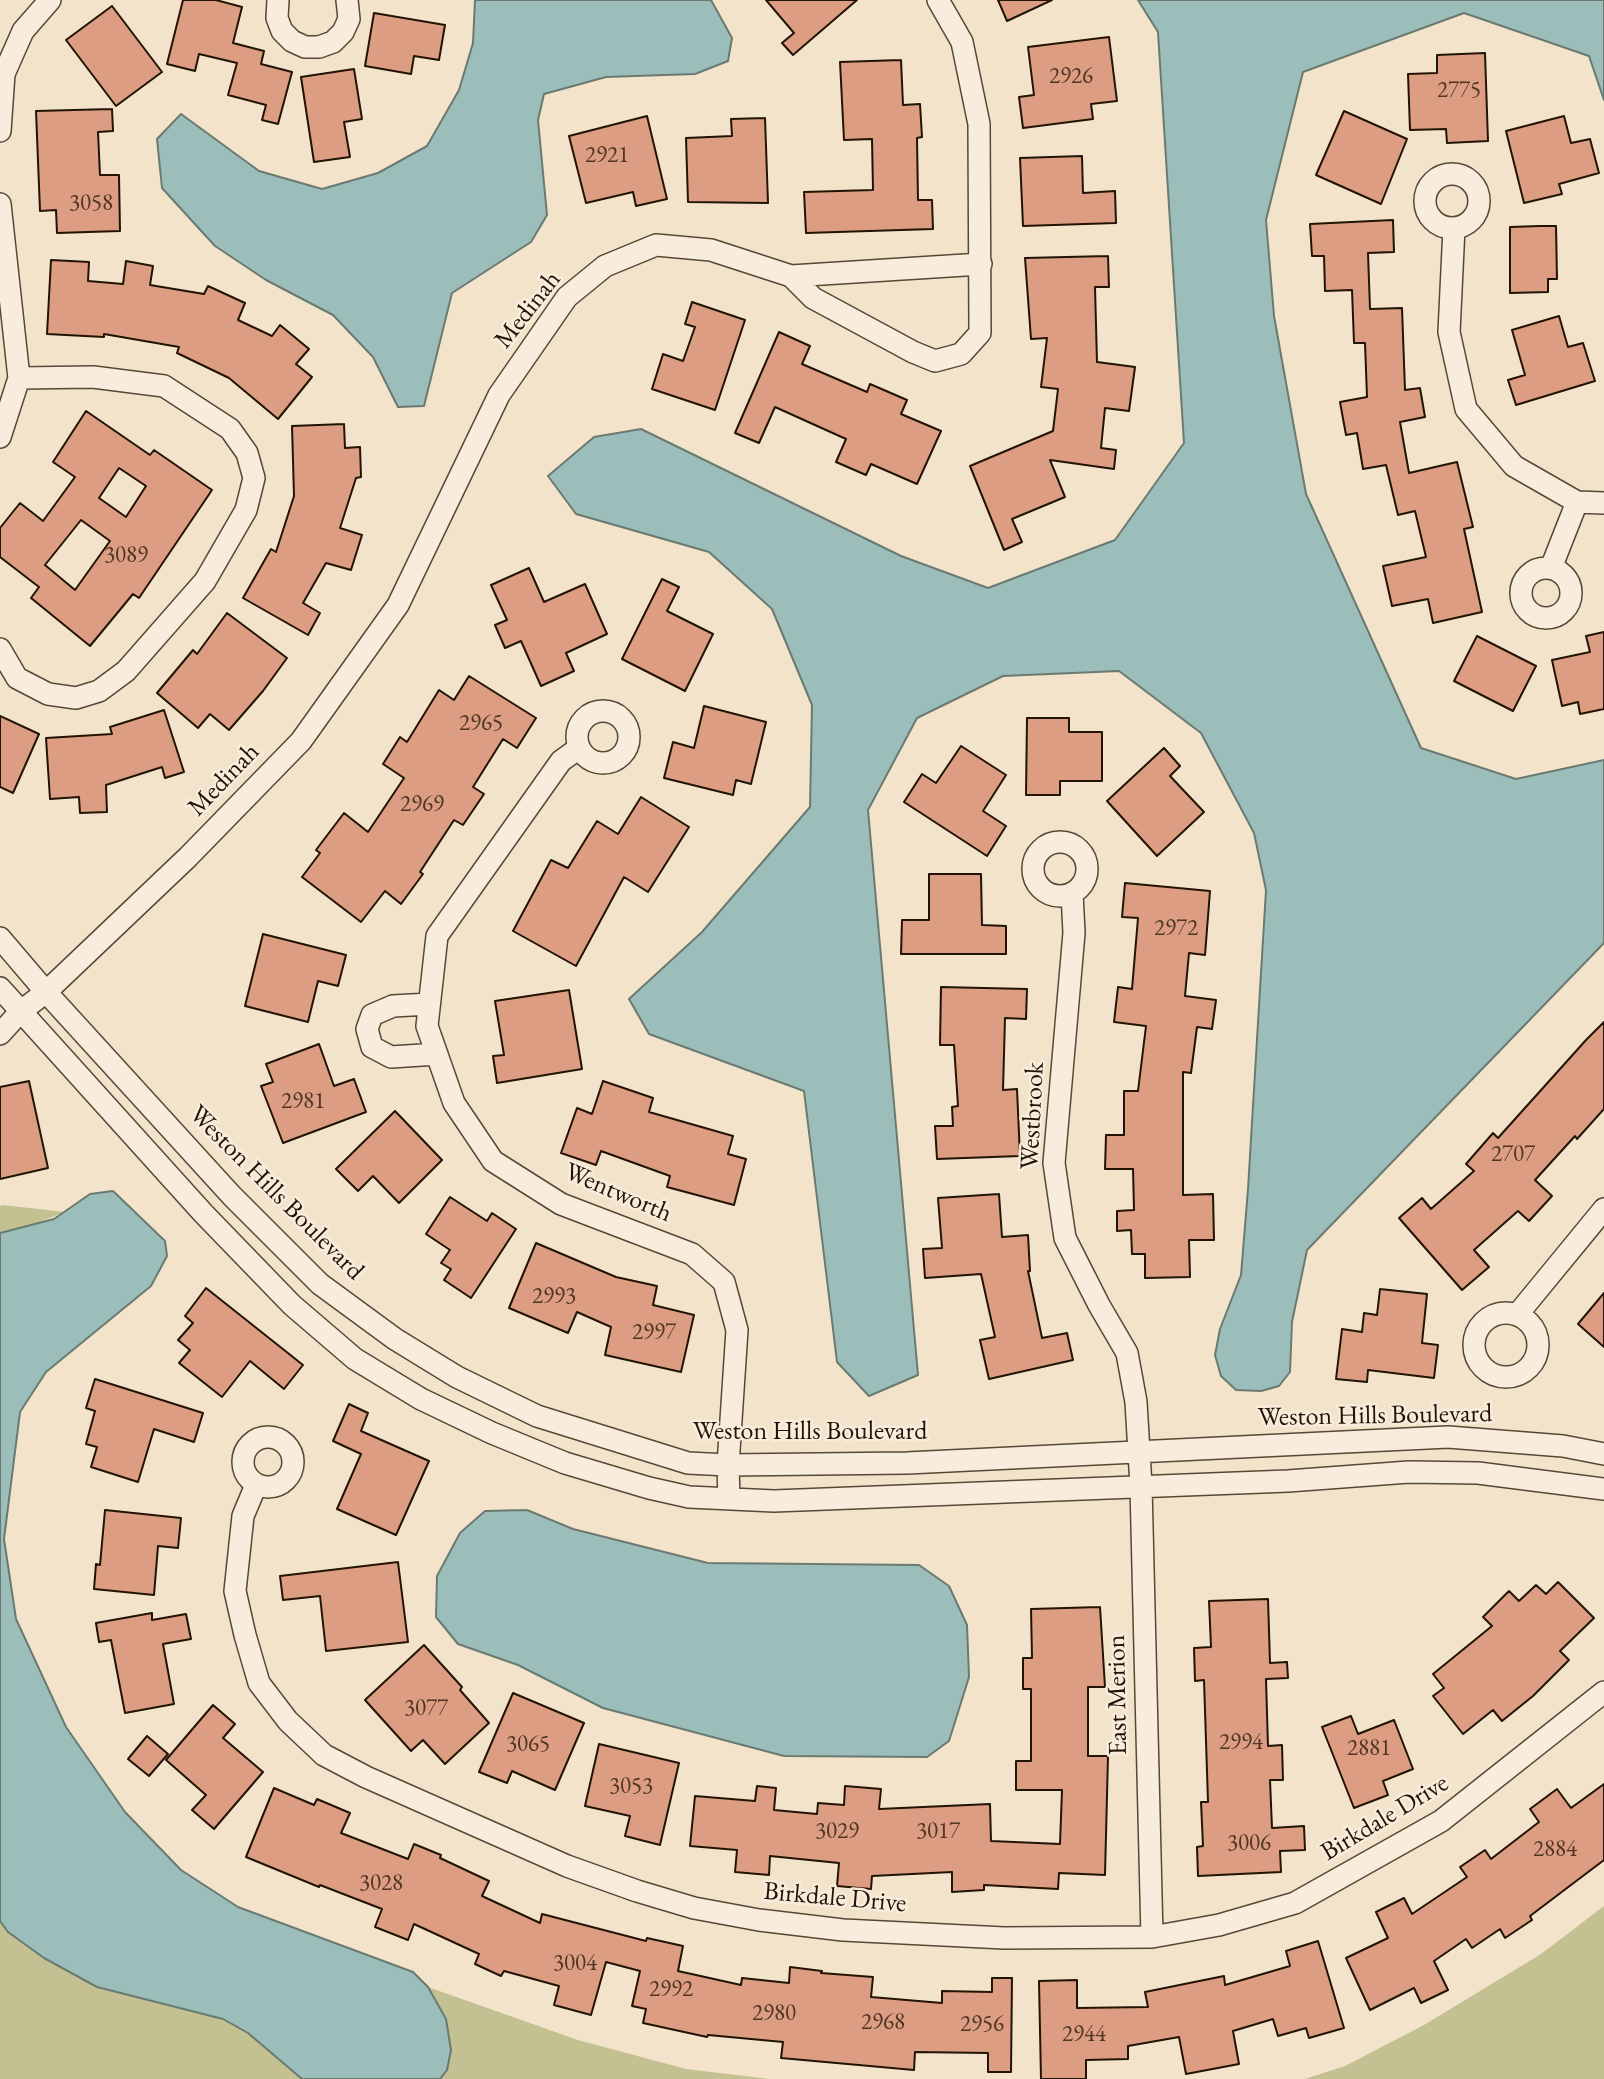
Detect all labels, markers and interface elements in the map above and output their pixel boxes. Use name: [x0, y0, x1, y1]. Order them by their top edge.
house number: 2926: [1049, 63, 1093, 91]
house number: 2775: [1437, 77, 1481, 105]
house number: 2921: [585, 142, 629, 170]
house number: 3058: [69, 190, 113, 218]
street label: Medinah: [488, 265, 568, 355]
house number: 3089: [104, 542, 148, 570]
house number: 2965: [459, 710, 503, 738]
street label: Medinah: [182, 737, 266, 823]
house number: 2969: [400, 791, 444, 819]
house number: 2972: [1154, 915, 1198, 943]
street label: Westbrook: [1015, 1061, 1051, 1171]
house number: 2981: [281, 1088, 325, 1116]
street label: Weston Hills Boulevard: [182, 1099, 370, 1287]
house number: 2707: [1491, 1141, 1535, 1169]
street label: Wentworth: [560, 1156, 676, 1230]
house number: 2993: [532, 1283, 576, 1311]
house number: 2997: [632, 1319, 676, 1347]
street label: Weston Hills Boulevard: [1257, 1398, 1493, 1434]
street label: Weston Hills Boulevard: [693, 1416, 927, 1448]
street label: East Merion: [1101, 1634, 1135, 1756]
house number: 3077: [404, 1695, 448, 1723]
house number: 2994: [1219, 1729, 1263, 1757]
house number: 3065: [506, 1731, 550, 1759]
house number: 2881: [1347, 1735, 1391, 1763]
street label: Birkdale Drive: [1316, 1768, 1454, 1868]
house number: 3053: [609, 1773, 653, 1801]
house number: 3029: [815, 1818, 859, 1846]
house number: 3017: [916, 1818, 960, 1846]
house number: 3006: [1227, 1830, 1271, 1858]
house number: 2884: [1533, 1836, 1577, 1864]
house number: 3028: [359, 1870, 403, 1898]
street label: Birkdale Drive: [762, 1876, 908, 1920]
house number: 3004: [553, 1950, 597, 1978]
house number: 2992: [649, 1976, 693, 2004]
house number: 2980: [752, 2000, 796, 2028]
house number: 2968: [861, 2009, 905, 2037]
house number: 2956: [960, 2011, 1004, 2039]
house number: 2944: [1062, 2021, 1106, 2049]

